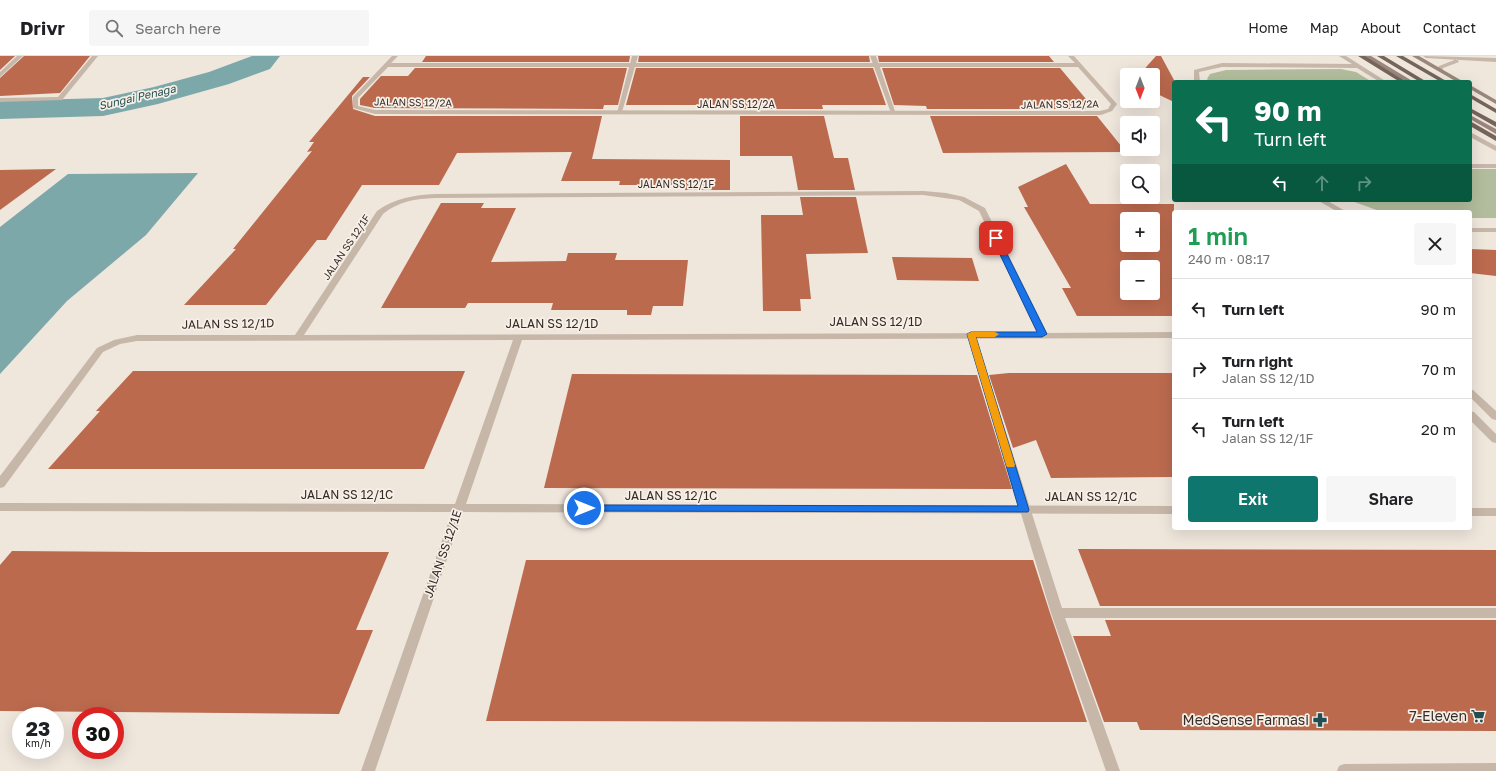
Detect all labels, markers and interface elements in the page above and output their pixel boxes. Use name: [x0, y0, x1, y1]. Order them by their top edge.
search box: [89, 10, 369, 46]
text: Drivr: [20, 16, 65, 39]
icon: search: [103, 17, 125, 39]
text: Search here: [135, 19, 221, 37]
text: Home: [1248, 19, 1288, 36]
text: Map: [1310, 19, 1338, 36]
text: About: [1360, 19, 1401, 36]
text: Contact: [1423, 19, 1476, 36]
north arrow: [1120, 68, 1160, 108]
map controls: [1120, 68, 1160, 300]
water label: Sungai Penaga: [97, 81, 178, 113]
text: 90 m: [1254, 94, 1321, 127]
street label: JALAN SS 12/2A: [374, 95, 452, 109]
icon: left: [1188, 96, 1240, 148]
street label: JALAN SS 12/2A: [1021, 97, 1099, 111]
street label: JALAN SS 12/2A: [697, 98, 775, 110]
button: sound: [1120, 116, 1160, 156]
text: Turn left: [1254, 128, 1327, 150]
button: search: [1120, 164, 1160, 204]
icon: left: [1269, 172, 1291, 194]
icon: ahead: [1311, 172, 1333, 194]
icon: right: [1353, 172, 1375, 194]
street label: JALAN SS 12/1F: [638, 178, 714, 190]
street label: JALAN SS 12/1F: [320, 212, 372, 282]
button: +: [1120, 212, 1160, 252]
pin: [979, 221, 1013, 255]
text: 1 min: [1188, 221, 1248, 250]
button: close: [1414, 223, 1456, 265]
icon: arrive: [985, 227, 1007, 249]
text: 240 m · 08:17: [1188, 251, 1270, 267]
button: −: [1120, 260, 1160, 300]
icon: left: [1188, 298, 1210, 320]
text: Turn left: [1222, 300, 1284, 318]
text: 90 m: [1421, 300, 1456, 318]
street label: JALAN SS 12/1D: [830, 314, 922, 329]
street label: JALAN SS 12/1D: [181, 315, 275, 332]
street label: JALAN SS 12/1D: [506, 316, 598, 331]
text: Turn right: [1222, 352, 1293, 370]
icon: right: [1188, 358, 1210, 380]
text: 70 m: [1422, 360, 1456, 378]
text: Jalan SS 12/1D: [1222, 370, 1315, 386]
text: Turn left: [1222, 412, 1284, 430]
icon: left: [1188, 418, 1210, 440]
text: 20 m: [1421, 420, 1456, 438]
text: Jalan SS 12/1F: [1222, 430, 1313, 446]
button: Exit: [1188, 476, 1318, 522]
button: Share: [1326, 476, 1456, 522]
street label: JALAN SS 12/1C: [301, 487, 393, 502]
position arrow: [563, 487, 605, 529]
street label: JALAN SS 12/1C: [625, 488, 717, 503]
street label: JALAN SS 12/1C: [1045, 489, 1137, 504]
street label: JALAN SS 12/1E: [421, 508, 465, 600]
speed limit sign: 30: [72, 707, 124, 759]
place label: 7-Eleven: [1409, 707, 1467, 724]
supermarket icon: 7-Eleven: [1470, 708, 1486, 724]
place label: MedSense Farmasi: [1183, 711, 1309, 728]
pharmacy icon: MedSense Farmasi: [1312, 712, 1328, 728]
text: 23: [26, 716, 50, 740]
text: km/h: [25, 737, 51, 749]

